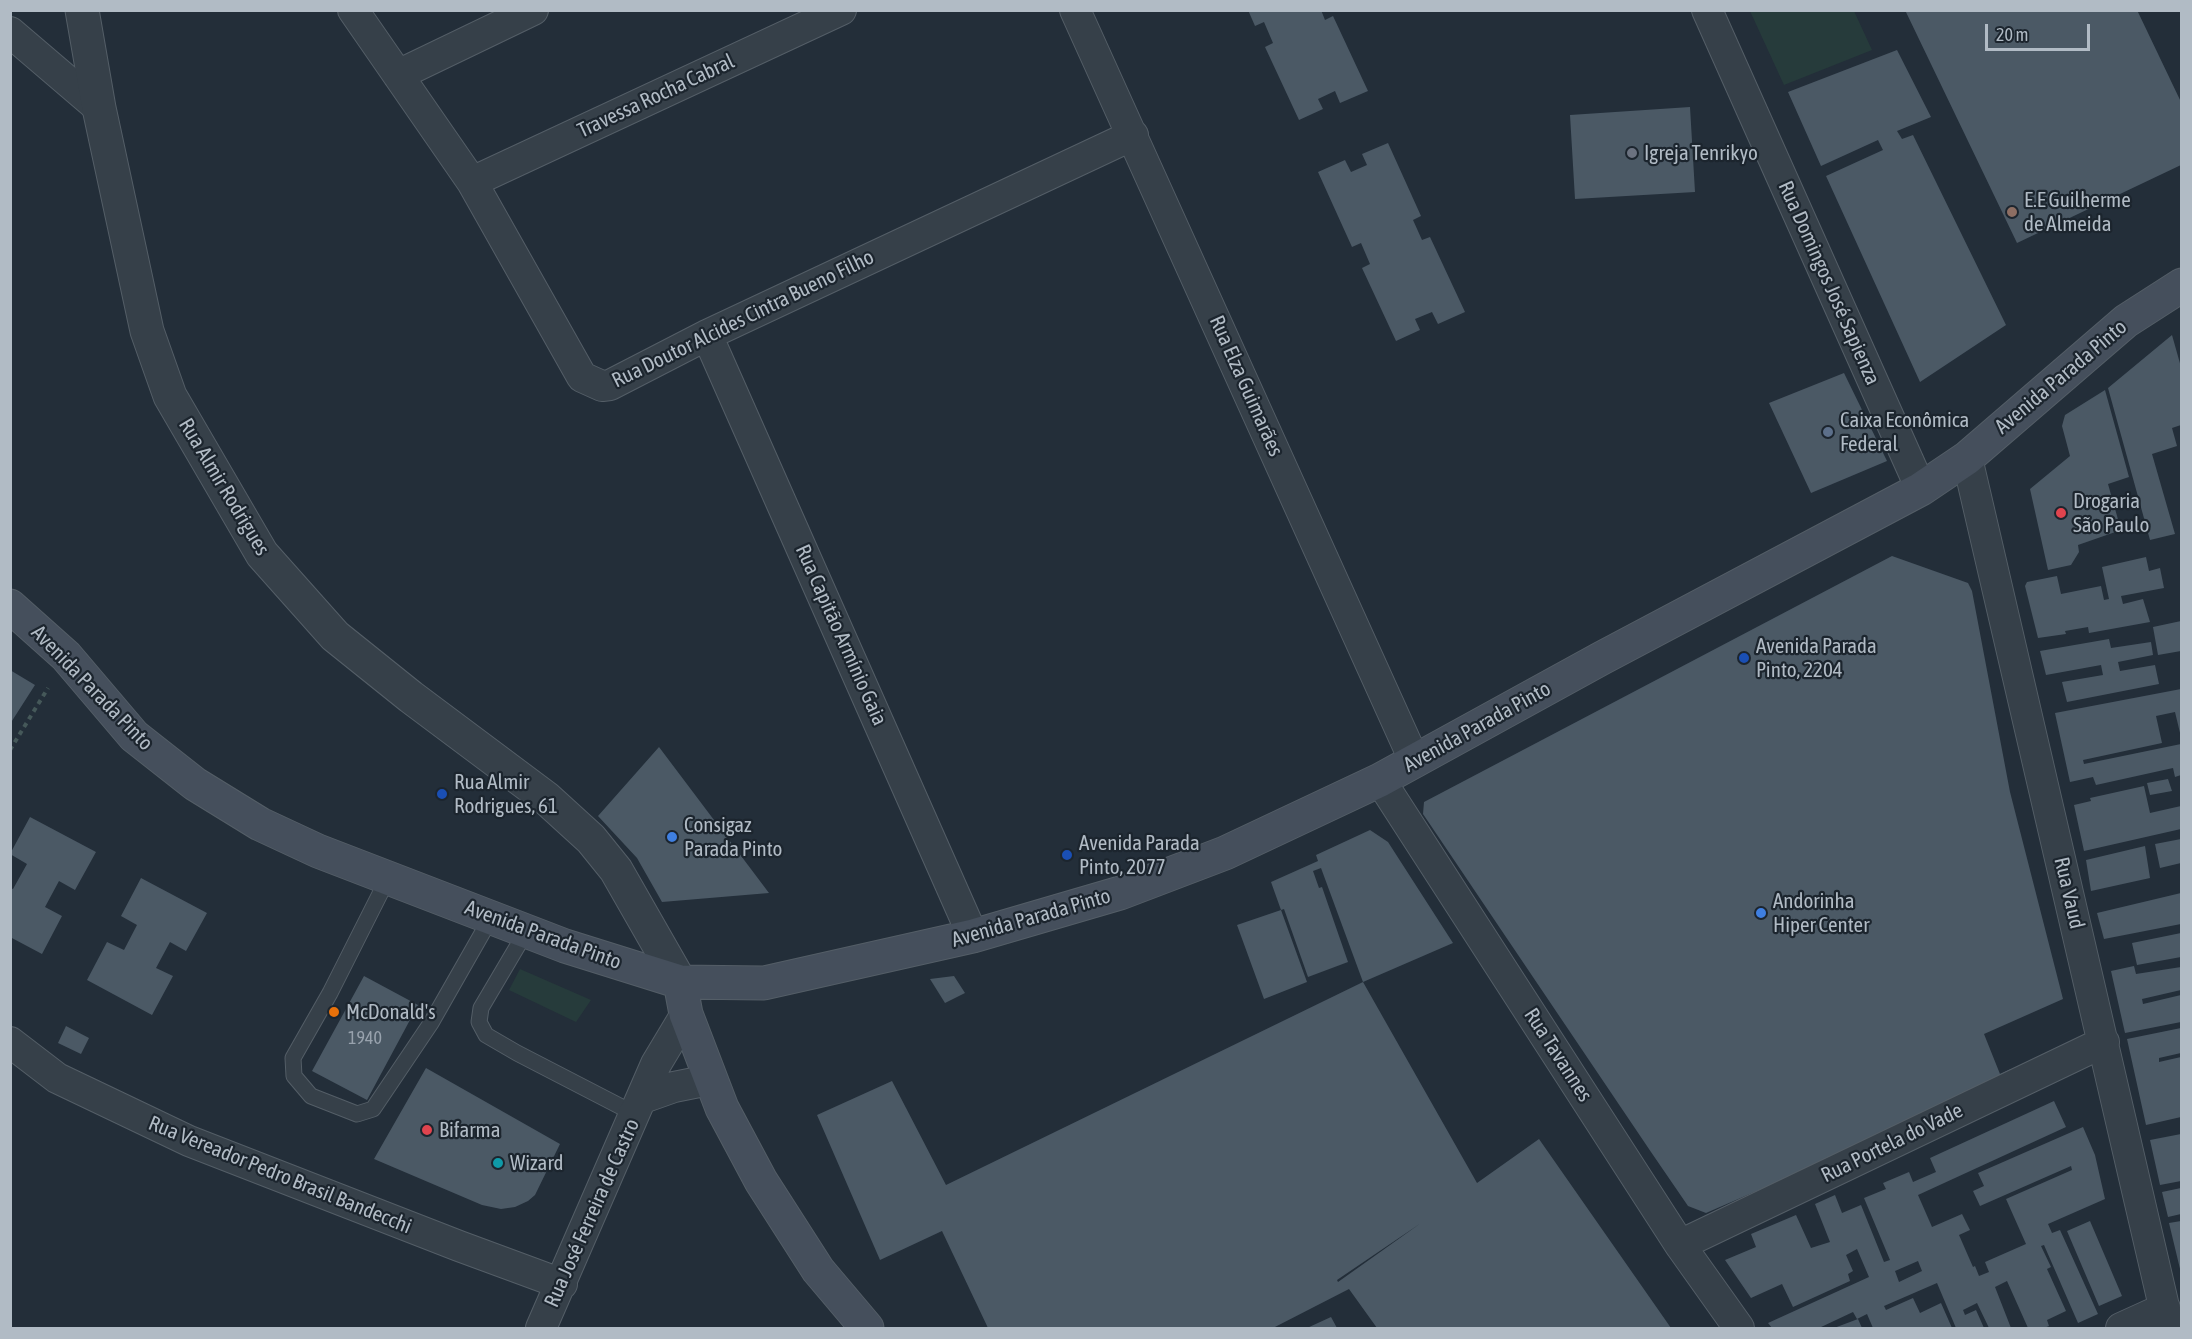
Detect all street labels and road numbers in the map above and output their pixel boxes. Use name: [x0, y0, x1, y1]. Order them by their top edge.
street label: Travessa Rocha Cabral: [574, 49, 738, 143]
street label: Rua Domingos José Sapienza: [1773, 177, 1885, 389]
street label: Rua Doutor Alcides Cintra Bueno Filho: [608, 244, 878, 394]
street label: Rua Elza Guimarães: [1204, 312, 1288, 460]
street label: Avenida Parada Pinto: [1990, 315, 2132, 439]
street label: Rua Almir Rodrigues: [173, 414, 275, 560]
street label: Rua Capitão Armínio Gaia: [790, 541, 892, 729]
street label: Avenida Parada Pinto: [26, 620, 158, 756]
street label: Avenida Parada Pinto: [1399, 676, 1555, 778]
street label: Rua Vaud: [2049, 855, 2089, 931]
street label: Avenida Parada Pinto: [949, 883, 1113, 953]
street label: Avenida Parada Pinto: [462, 895, 624, 975]
street label: Rua Tavannes: [1518, 1004, 1598, 1106]
street label: Rua Portela do Vade: [1817, 1098, 1967, 1188]
street label: Rua Vereador Pedro Brasil Bandecchi: [145, 1111, 415, 1239]
street label: Rua José Ferreira de Castro: [539, 1115, 645, 1311]

